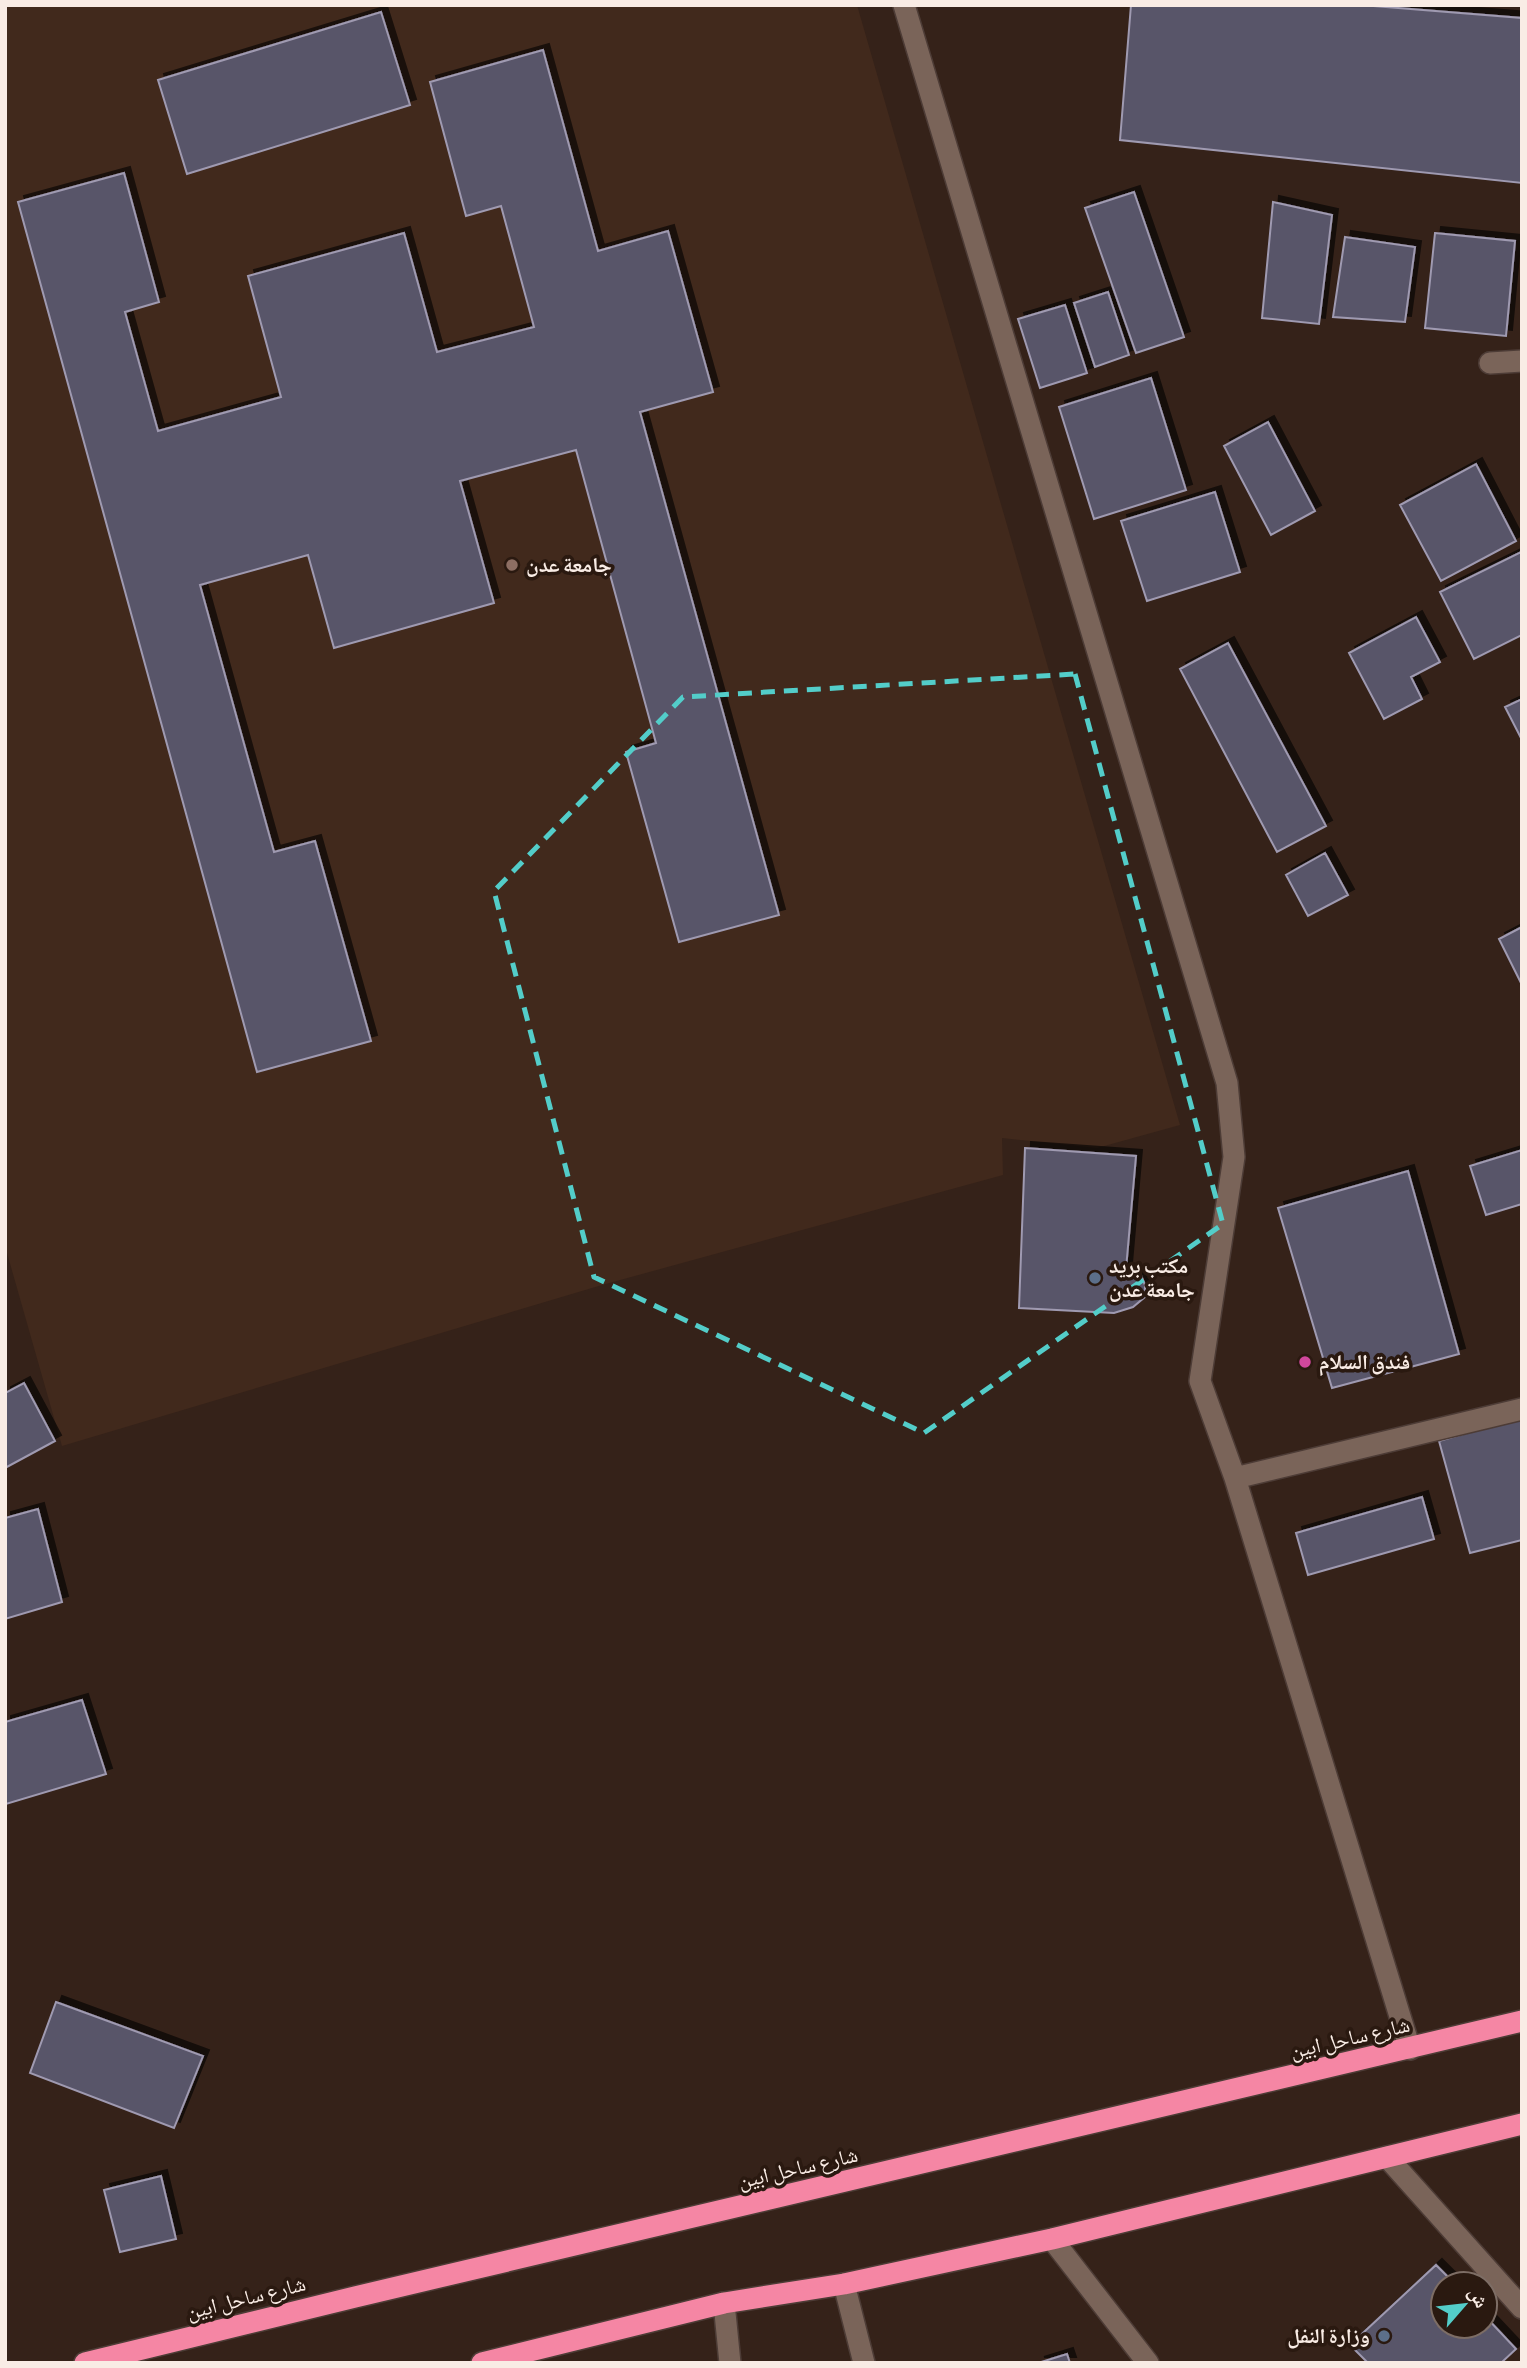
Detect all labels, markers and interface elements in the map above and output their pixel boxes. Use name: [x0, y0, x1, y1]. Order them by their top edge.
place label: جامعة عدن: [526, 553, 612, 578]
marker: جامعة عدن: [504, 557, 520, 573]
place label: مكتب بريد جامعة عدن: [1109, 1254, 1195, 1303]
marker: مكتب بريد جامعة عدن: [1087, 1270, 1103, 1286]
place label: فندق السلام: [1319, 1350, 1410, 1376]
marker: فندق السلام: [1297, 1354, 1313, 1370]
street label: شارع ساحل ابين: [1288, 2013, 1412, 2064]
street label: شارع ساحل ابين: [736, 2143, 860, 2194]
north arrow: [1429, 2270, 1499, 2340]
street label: شارع ساحل ابين: [184, 2272, 308, 2325]
text: ش: [1463, 2283, 1493, 2312]
place label: وزارة النفل: [1287, 2324, 1370, 2349]
marker: وزارة النفل: [1376, 2328, 1392, 2344]

